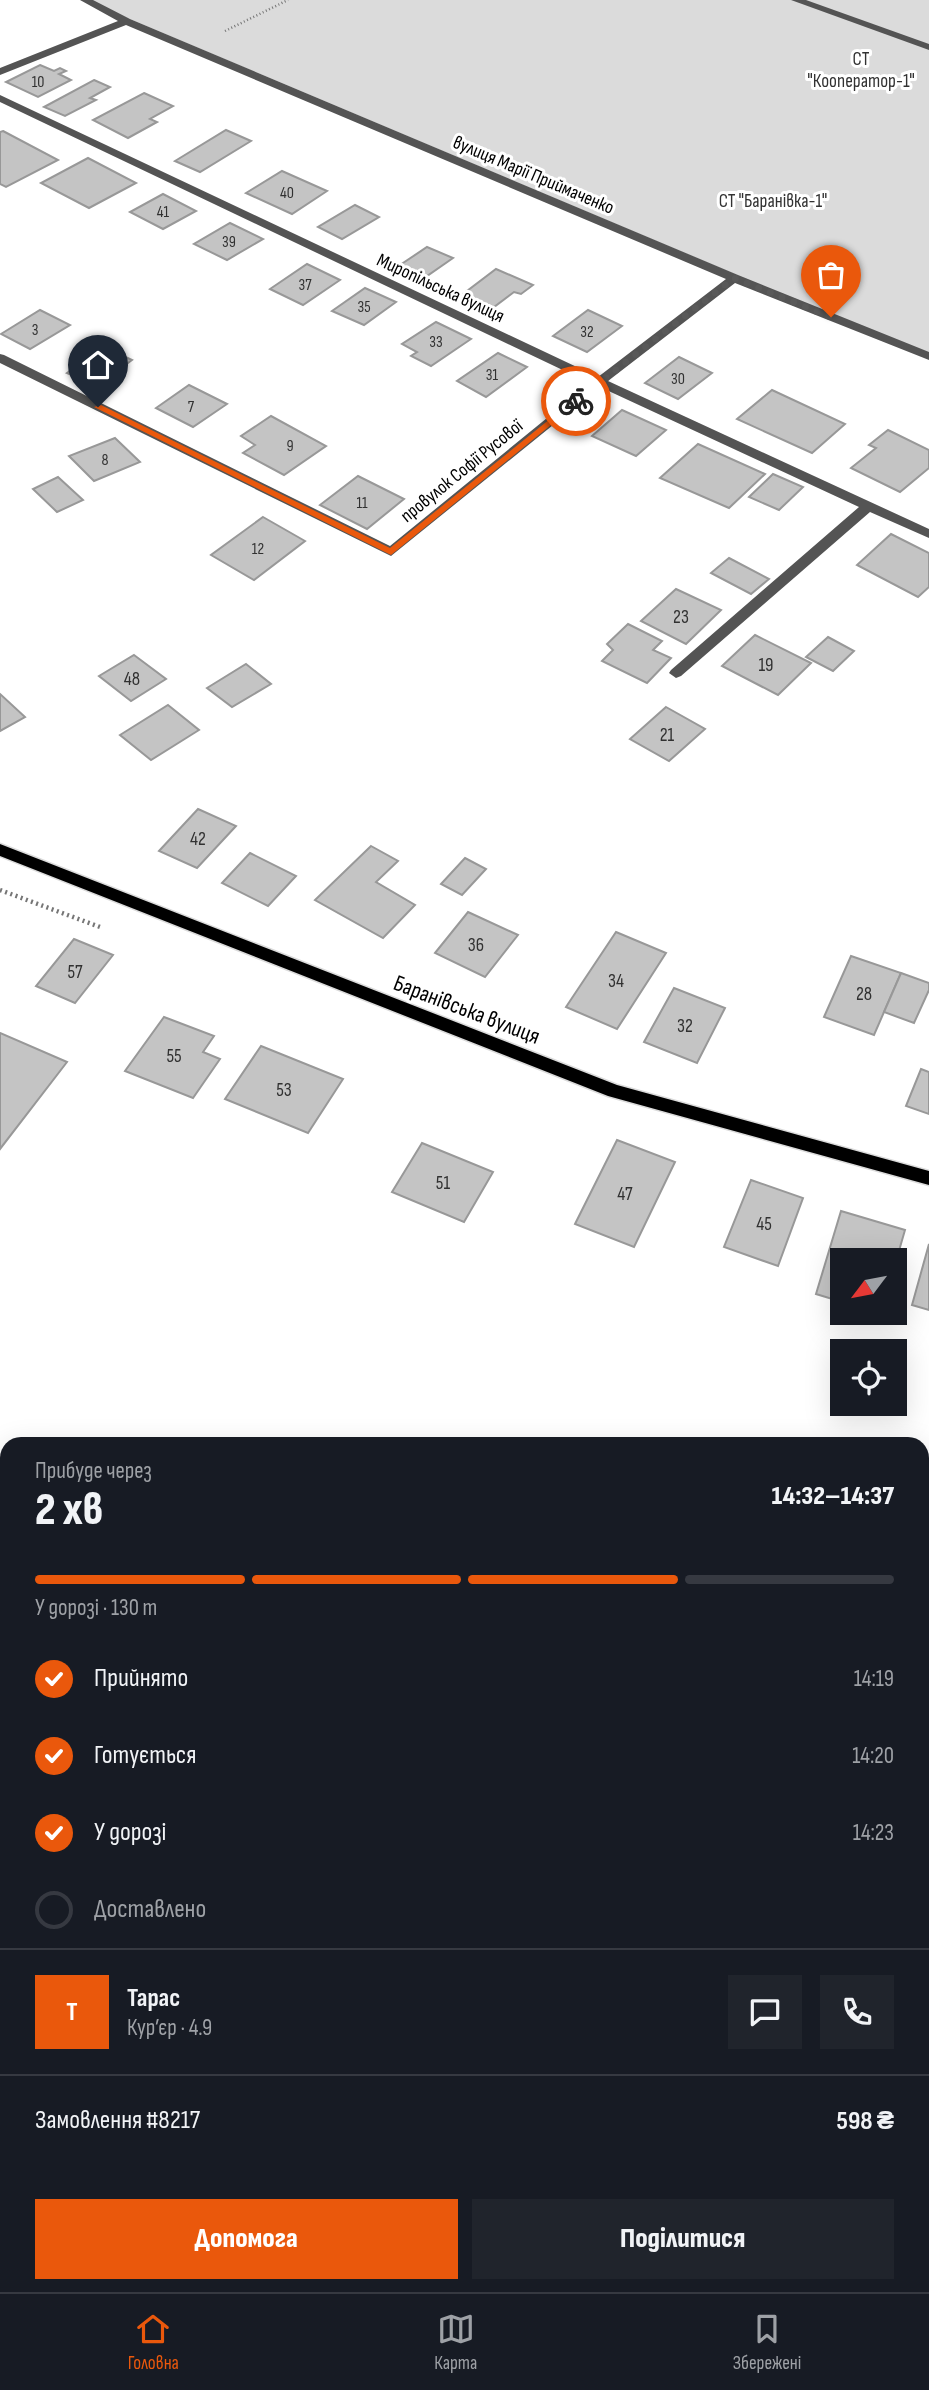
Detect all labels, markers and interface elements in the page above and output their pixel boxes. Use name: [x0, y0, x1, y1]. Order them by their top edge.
park label: СТ "Кооператор-1": [807, 48, 915, 93]
house number: 10: [32, 73, 44, 92]
street label: вулиця Марії Приймаченко: [449, 131, 617, 220]
house number: 40: [280, 184, 294, 203]
park label: СТ "Баранівка-1": [719, 190, 827, 213]
house number: 41: [157, 203, 170, 222]
house number: 39: [222, 233, 236, 252]
pin: [801, 245, 861, 317]
street label: Миропільська вулиця: [373, 249, 508, 328]
icon: bag: [812, 256, 850, 294]
house number: 37: [298, 276, 312, 295]
house number: 35: [357, 298, 371, 317]
house number: 3: [32, 321, 38, 340]
house number: 32: [580, 323, 594, 342]
house number: 33: [429, 333, 443, 352]
pin: [68, 335, 128, 407]
icon: home: [79, 346, 117, 384]
house number: 31: [486, 366, 499, 385]
courier: [541, 366, 611, 436]
house number: 30: [671, 370, 685, 389]
icon: bike: [557, 382, 595, 420]
house number: 7: [188, 398, 195, 417]
street label: провулок Софії Русової: [396, 414, 528, 528]
house number: 9: [286, 437, 294, 456]
house number: 8: [101, 451, 109, 470]
house number: 11: [356, 494, 368, 513]
house number: 12: [252, 540, 264, 559]
house number: 23: [673, 606, 689, 629]
house number: 19: [758, 654, 774, 677]
house number: 48: [124, 668, 140, 691]
house number: 21: [660, 724, 675, 747]
house number: 42: [190, 828, 206, 851]
house number: 36: [468, 934, 484, 957]
house number: 57: [67, 961, 83, 984]
street label: Баранівська вулиця: [389, 969, 544, 1051]
house number: 34: [608, 970, 624, 993]
house number: 28: [856, 983, 872, 1006]
house number: 32: [677, 1015, 693, 1038]
house number: 55: [166, 1045, 182, 1068]
house number: 53: [276, 1079, 292, 1102]
house number: 51: [436, 1172, 450, 1195]
house number: 47: [617, 1183, 633, 1206]
house number: 45: [756, 1213, 772, 1236]
north arrow: [830, 1248, 906, 1325]
map controls: [830, 1248, 907, 1416]
button: locate: [830, 1339, 907, 1416]
text: Прибуде через: [35, 1457, 152, 1485]
text: 14:32–14:37: [772, 1481, 894, 1512]
text: 2 хв: [35, 1483, 103, 1538]
text: У дорозі · 130 m: [35, 1594, 157, 1622]
icon: check: [35, 1660, 73, 1698]
text: Прийнято: [94, 1663, 188, 1694]
text: 14:19: [854, 1665, 894, 1693]
icon: check: [35, 1737, 73, 1775]
text: Готується: [94, 1740, 196, 1771]
text: 14:20: [852, 1742, 894, 1770]
icon: check: [35, 1814, 73, 1852]
text: У дорозі: [94, 1817, 166, 1848]
text: 14:23: [853, 1819, 894, 1847]
text: Доставлено: [94, 1894, 206, 1925]
button: chat: [728, 1975, 802, 2049]
button: phone: [820, 1975, 894, 2049]
text: Тарас: [127, 1983, 180, 2014]
text: Т: [66, 1997, 78, 2028]
text: Кур’єр · 4.9: [127, 2014, 212, 2042]
text: Замовлення #8217: [35, 2105, 200, 2136]
text: 598 ₴: [837, 2106, 894, 2137]
button: Допомога: [35, 2199, 458, 2279]
button: Поділитися: [472, 2199, 894, 2279]
tab: Головна: [128, 2310, 179, 2375]
tab: Карта: [434, 2310, 477, 2375]
tab: Збережені: [733, 2310, 801, 2375]

